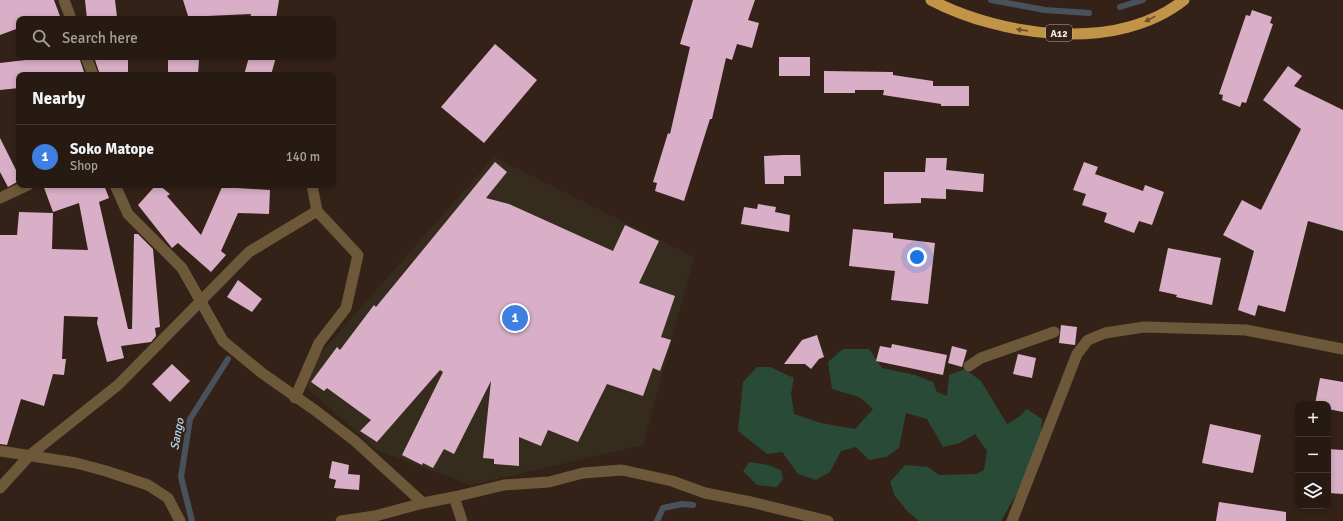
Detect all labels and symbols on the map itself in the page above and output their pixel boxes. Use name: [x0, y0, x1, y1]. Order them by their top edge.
one-way arrow: [1144, 16, 1156, 22]
road number: A12: [1046, 25, 1072, 41]
one-way arrow: [1016, 27, 1028, 33]
your location: [907, 247, 927, 267]
pin: 1: [502, 303, 528, 333]
water label: Sango: [167, 416, 188, 451]

